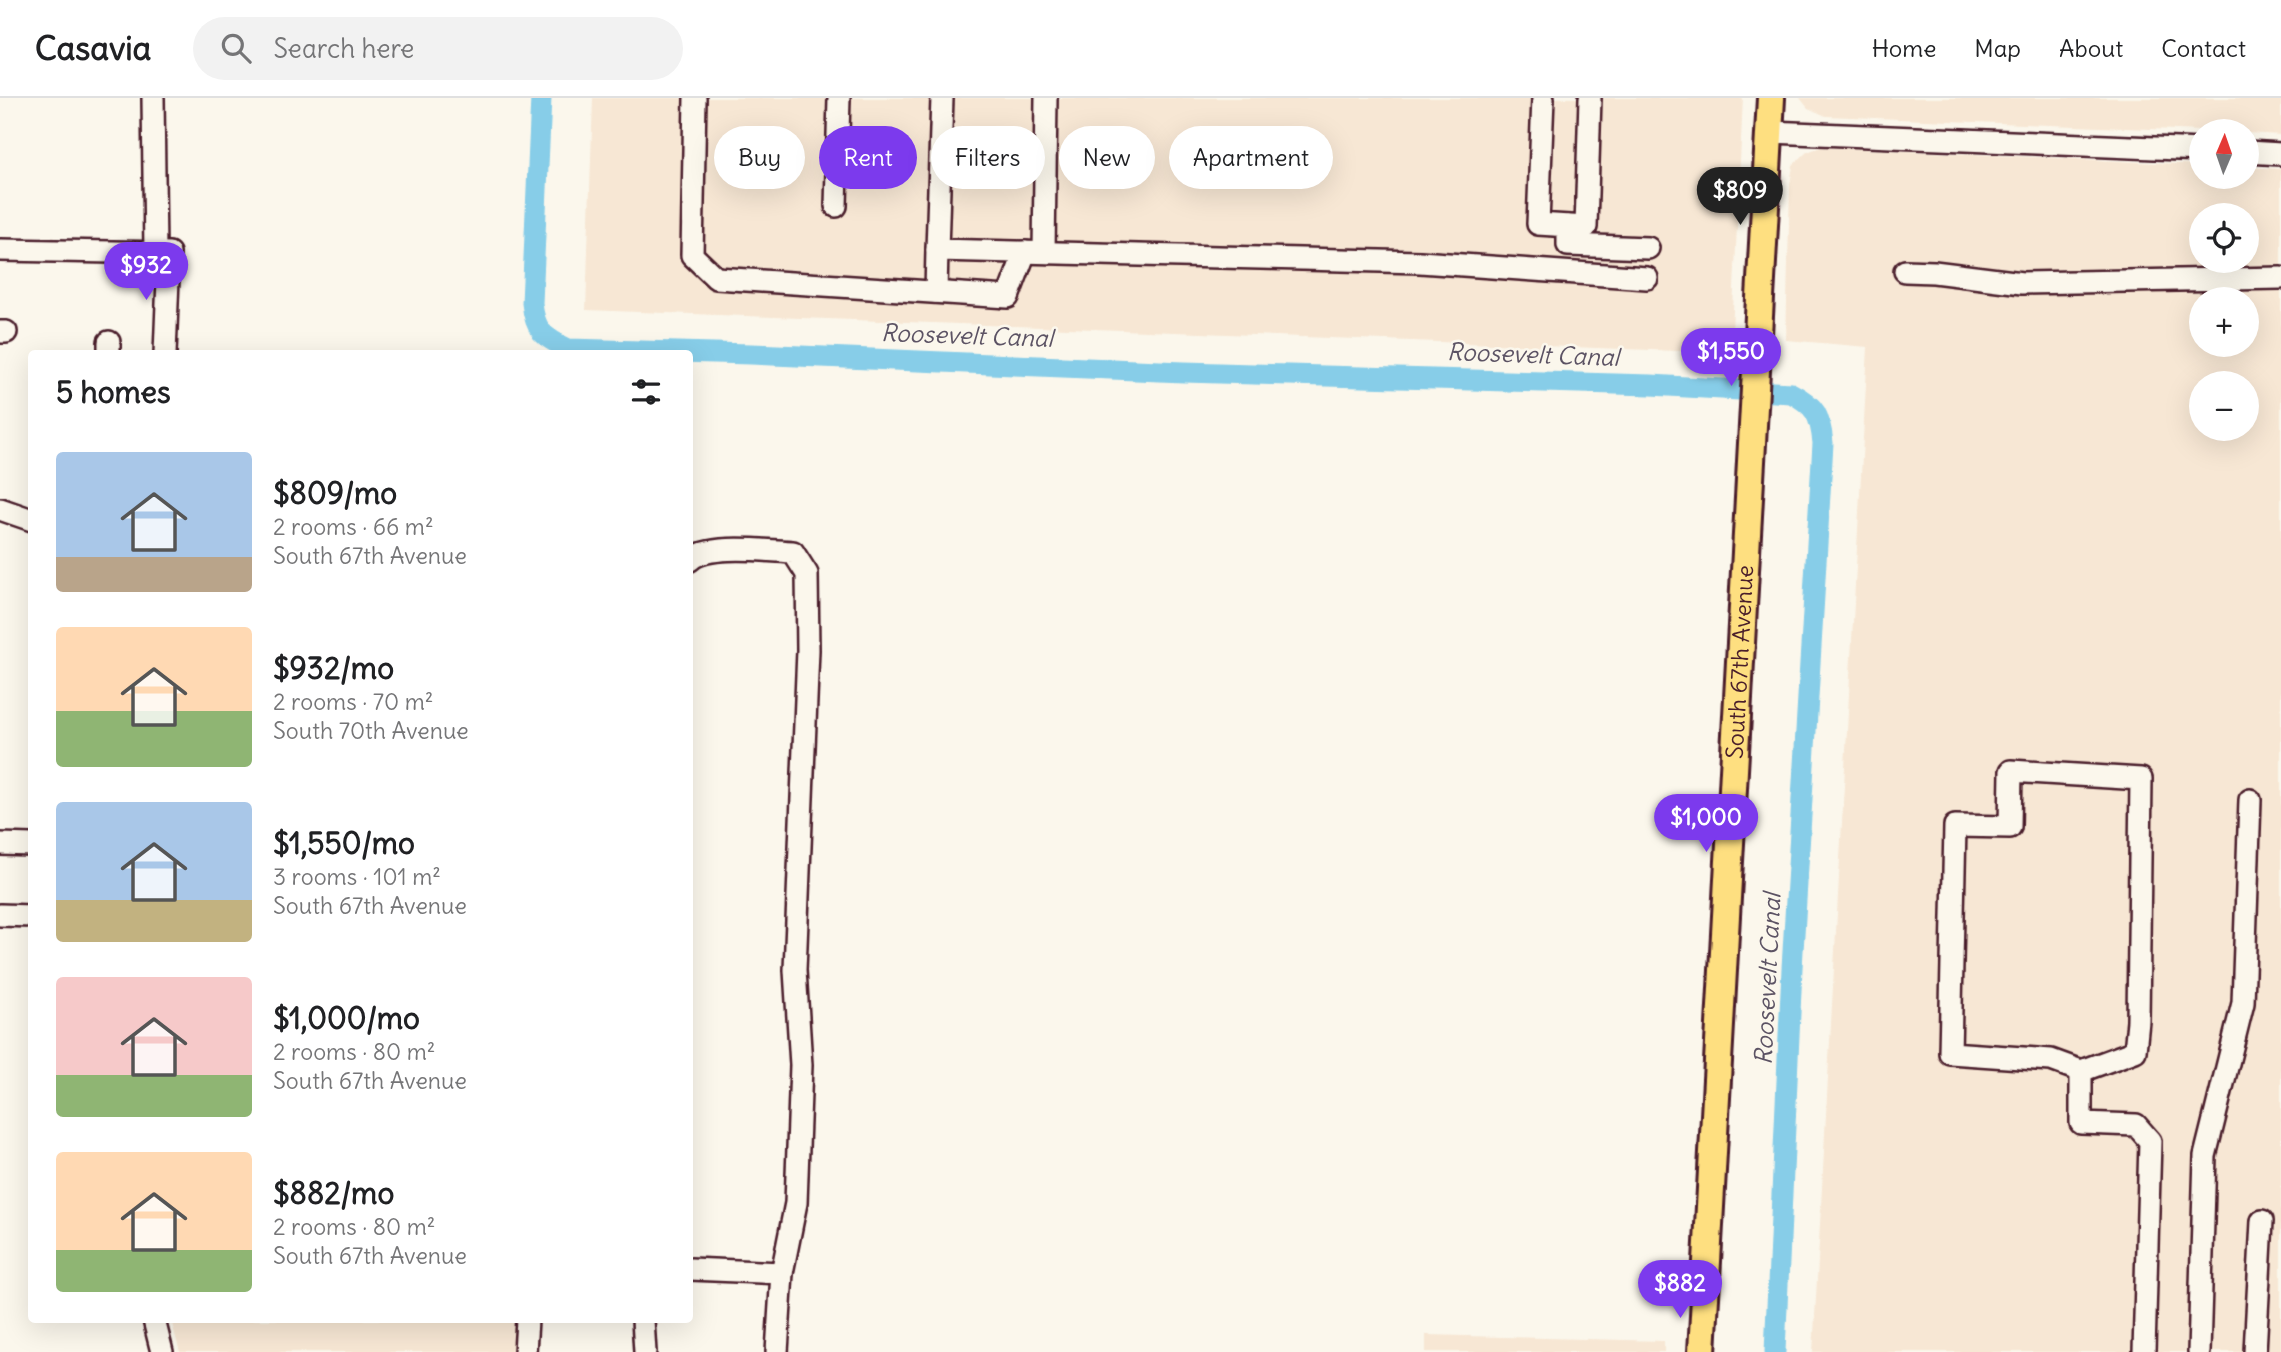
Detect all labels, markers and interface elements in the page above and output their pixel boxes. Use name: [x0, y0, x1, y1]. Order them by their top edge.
search box: [193, 17, 683, 80]
text: Casavia: [35, 27, 151, 69]
icon: search: [217, 29, 255, 67]
text: Search here: [273, 32, 414, 65]
text: Home: [1872, 33, 1936, 63]
text: Map: [1974, 33, 2021, 63]
text: About: [2059, 33, 2123, 63]
text: Contact: [2161, 33, 2246, 63]
north arrow: [2189, 119, 2259, 189]
map controls: [2189, 119, 2259, 441]
chip: Buy: [714, 126, 805, 189]
chip: Rent: [819, 126, 917, 189]
chip: Filters: [931, 126, 1045, 189]
chip: New: [1059, 126, 1155, 189]
chip: Apartment: [1169, 126, 1333, 189]
pin: $809: [1699, 167, 1781, 227]
text: $809: [1713, 175, 1767, 204]
button: locate: [2189, 203, 2259, 273]
pin: $932: [105, 242, 187, 302]
text: $932: [120, 250, 172, 279]
button: +: [2189, 287, 2259, 357]
water label: Roosevelt Canal: [881, 317, 1057, 353]
pin: $1,550: [1674, 328, 1788, 388]
water label: Roosevelt Canal: [1447, 336, 1623, 372]
text: $1,550: [1697, 336, 1765, 365]
button: −: [2189, 371, 2259, 441]
text: 5 homes: [56, 373, 171, 411]
icon: filters: [627, 373, 665, 411]
text: $809/mo: [273, 474, 397, 512]
icon: home: [112, 480, 196, 564]
text: 2 rooms · 66 m²: [273, 512, 434, 541]
text: South 67th Avenue: [273, 541, 467, 570]
street label: South 67th Avenue: [1720, 564, 1759, 760]
text: $932/mo: [273, 649, 394, 687]
icon: home: [112, 655, 196, 739]
text: 2 rooms · 70 m²: [273, 687, 433, 716]
text: South 70th Avenue: [273, 716, 469, 745]
pin: $1,000: [1649, 794, 1763, 854]
text: $1,000: [1670, 802, 1742, 831]
text: $1,550/mo: [273, 824, 415, 862]
icon: home: [112, 830, 196, 914]
text: 3 rooms · 101 m²: [273, 862, 441, 891]
water label: Roosevelt Canal: [1748, 889, 1787, 1066]
text: South 67th Avenue: [273, 891, 467, 920]
text: $1,000/mo: [273, 999, 420, 1037]
icon: home: [112, 1005, 196, 1089]
text: 2 rooms · 80 m²: [273, 1037, 435, 1066]
text: South 67th Avenue: [273, 1066, 467, 1095]
text: $882/mo: [273, 1174, 394, 1212]
icon: home: [112, 1180, 196, 1264]
text: 2 rooms · 80 m²: [273, 1212, 435, 1241]
text: South 67th Avenue: [273, 1241, 467, 1270]
pin: $882: [1639, 1260, 1721, 1320]
text: $882: [1654, 1268, 1706, 1297]

